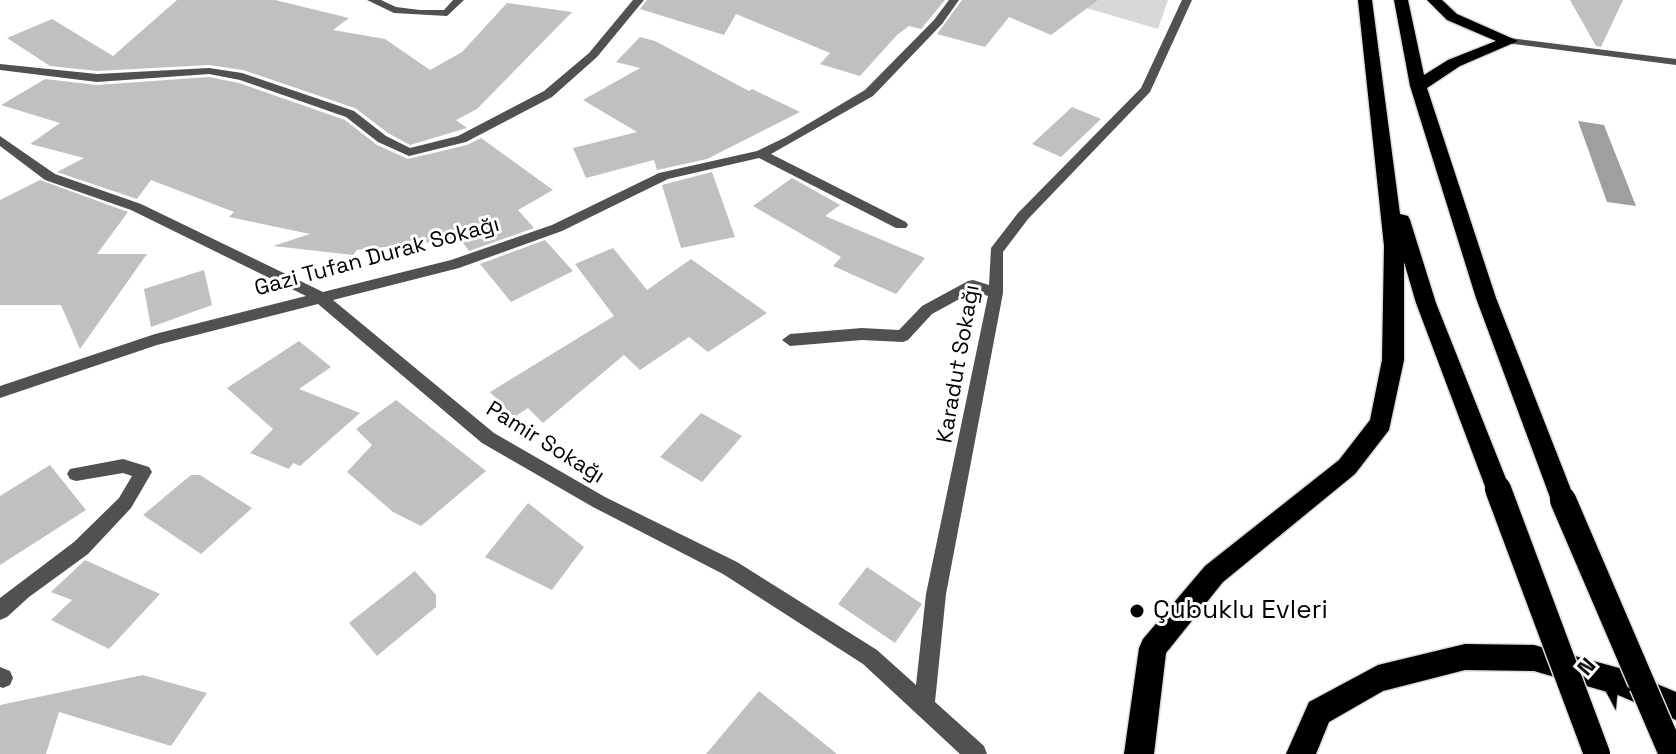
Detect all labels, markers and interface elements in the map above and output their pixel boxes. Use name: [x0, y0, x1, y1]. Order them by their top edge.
street label: Gazi Tufan Durak Sokağı: [252, 212, 502, 302]
street label: Karadut Sokağı: [932, 283, 986, 445]
street label: Pamir Sokağı: [481, 396, 609, 490]
place label: Çubuklu Evleri: [1153, 595, 1328, 627]
marker: Çubuklu Evleri: [1128, 602, 1146, 620]
north arrow: [1564, 642, 1644, 722]
text: N: [1570, 652, 1601, 681]

